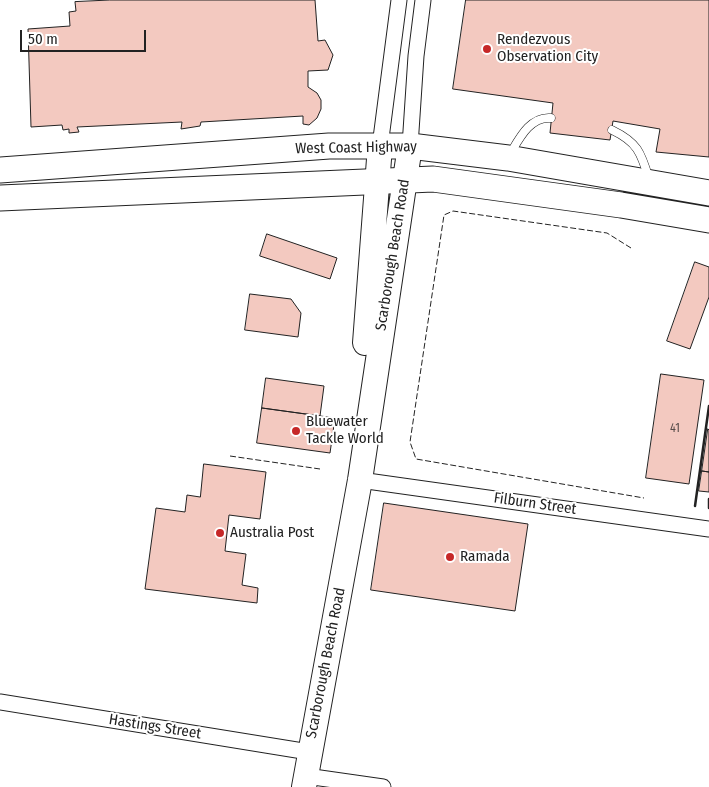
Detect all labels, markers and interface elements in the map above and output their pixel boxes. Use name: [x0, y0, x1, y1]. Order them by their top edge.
scale bar: [22, 20, 149, 52]
text: 50 m: [28, 30, 58, 48]
place label: Rendezvous Observation City: [497, 31, 598, 66]
marker: Rendezvous Observation City: [481, 43, 493, 55]
street label: West Coast Highway: [295, 138, 417, 158]
street label: Scarborough Beach Road: [372, 178, 414, 332]
place label: Bluewater Tackle World: [306, 413, 384, 448]
house number: 41: [670, 422, 680, 436]
marker: Bluewater Tackle World: [290, 425, 302, 437]
street label: Filburn Street: [493, 489, 577, 519]
place label: Australia Post: [230, 524, 314, 542]
marker: Australia Post: [214, 527, 226, 539]
place label: Ramada: [460, 548, 510, 566]
marker: Ramada: [444, 551, 456, 563]
street label: Scarborough Beach Road: [303, 586, 349, 740]
street label: Hastings Street: [108, 711, 202, 743]

